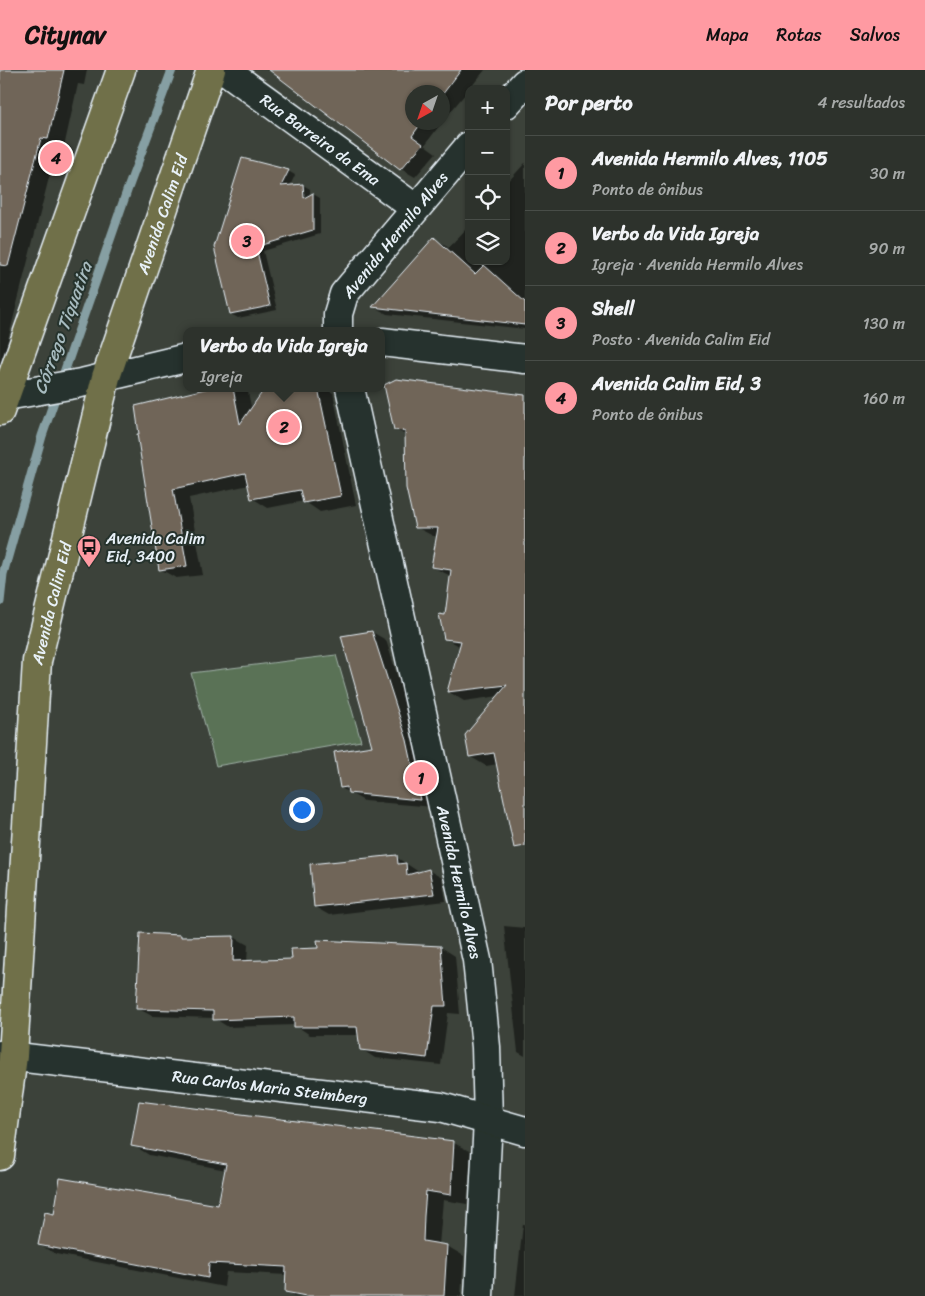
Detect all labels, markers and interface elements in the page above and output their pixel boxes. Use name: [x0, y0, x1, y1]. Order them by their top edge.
text: Citynav: [25, 14, 106, 56]
text: Mapa: [706, 19, 748, 51]
text: Rotas: [776, 19, 822, 51]
text: Salvos: [850, 19, 900, 51]
text: Por perto: [545, 84, 633, 122]
north arrow: [405, 85, 450, 130]
map controls: [465, 85, 510, 265]
button: +: [465, 85, 510, 130]
street label: Rua Barreiro da Ema: [254, 86, 388, 194]
text: 4 resultados: [817, 88, 905, 117]
button: −: [465, 130, 510, 175]
pin: 4: [40, 139, 72, 177]
text: Avenida Hermilo Alves, 1105: [592, 142, 828, 175]
street label: Avenida Calim Eid: [127, 149, 196, 279]
text: 1: [558, 159, 564, 188]
text: 30 m: [870, 159, 905, 188]
street label: Avenida Hermilo Alves: [334, 165, 456, 306]
button: locate: [465, 175, 510, 220]
text: Ponto de ônibus: [592, 175, 703, 204]
text: Verbo da Vida Igreja: [592, 217, 759, 250]
button: layers: [465, 220, 510, 265]
pin: 3: [231, 222, 263, 260]
text: 2: [556, 234, 566, 263]
text: 90 m: [869, 234, 905, 263]
text: Igreja · Avenida Hermilo Alves: [592, 250, 803, 279]
water label: Córrego Tiquatira: [24, 255, 102, 399]
text: Shell: [592, 292, 634, 325]
text: 3: [557, 309, 565, 338]
text: 130 m: [863, 309, 905, 338]
text: Posto · Avenida Calim Eid: [592, 325, 770, 354]
popup: [183, 327, 385, 392]
text: Verbo da Vida Igreja: [200, 329, 368, 362]
text: Igreja: [200, 362, 242, 391]
text: Avenida Calim Eid, 3: [592, 367, 761, 400]
text: 4: [556, 384, 566, 413]
text: 160 m: [862, 384, 905, 413]
text: Ponto de ônibus: [592, 400, 703, 429]
pin: 2: [268, 408, 300, 446]
place label: Avenida Calim Eid, 3400: [105, 524, 205, 571]
bus stop icon: Avenida Calim Eid, 3400: [76, 534, 102, 568]
street label: Avenida Calim Eid: [22, 538, 80, 668]
pin: 1: [405, 759, 437, 797]
your location: [289, 797, 315, 823]
street label: Avenida Hermilo Alves: [428, 801, 491, 962]
street label: Rua Carlos Maria Steimberg: [171, 1061, 369, 1113]

